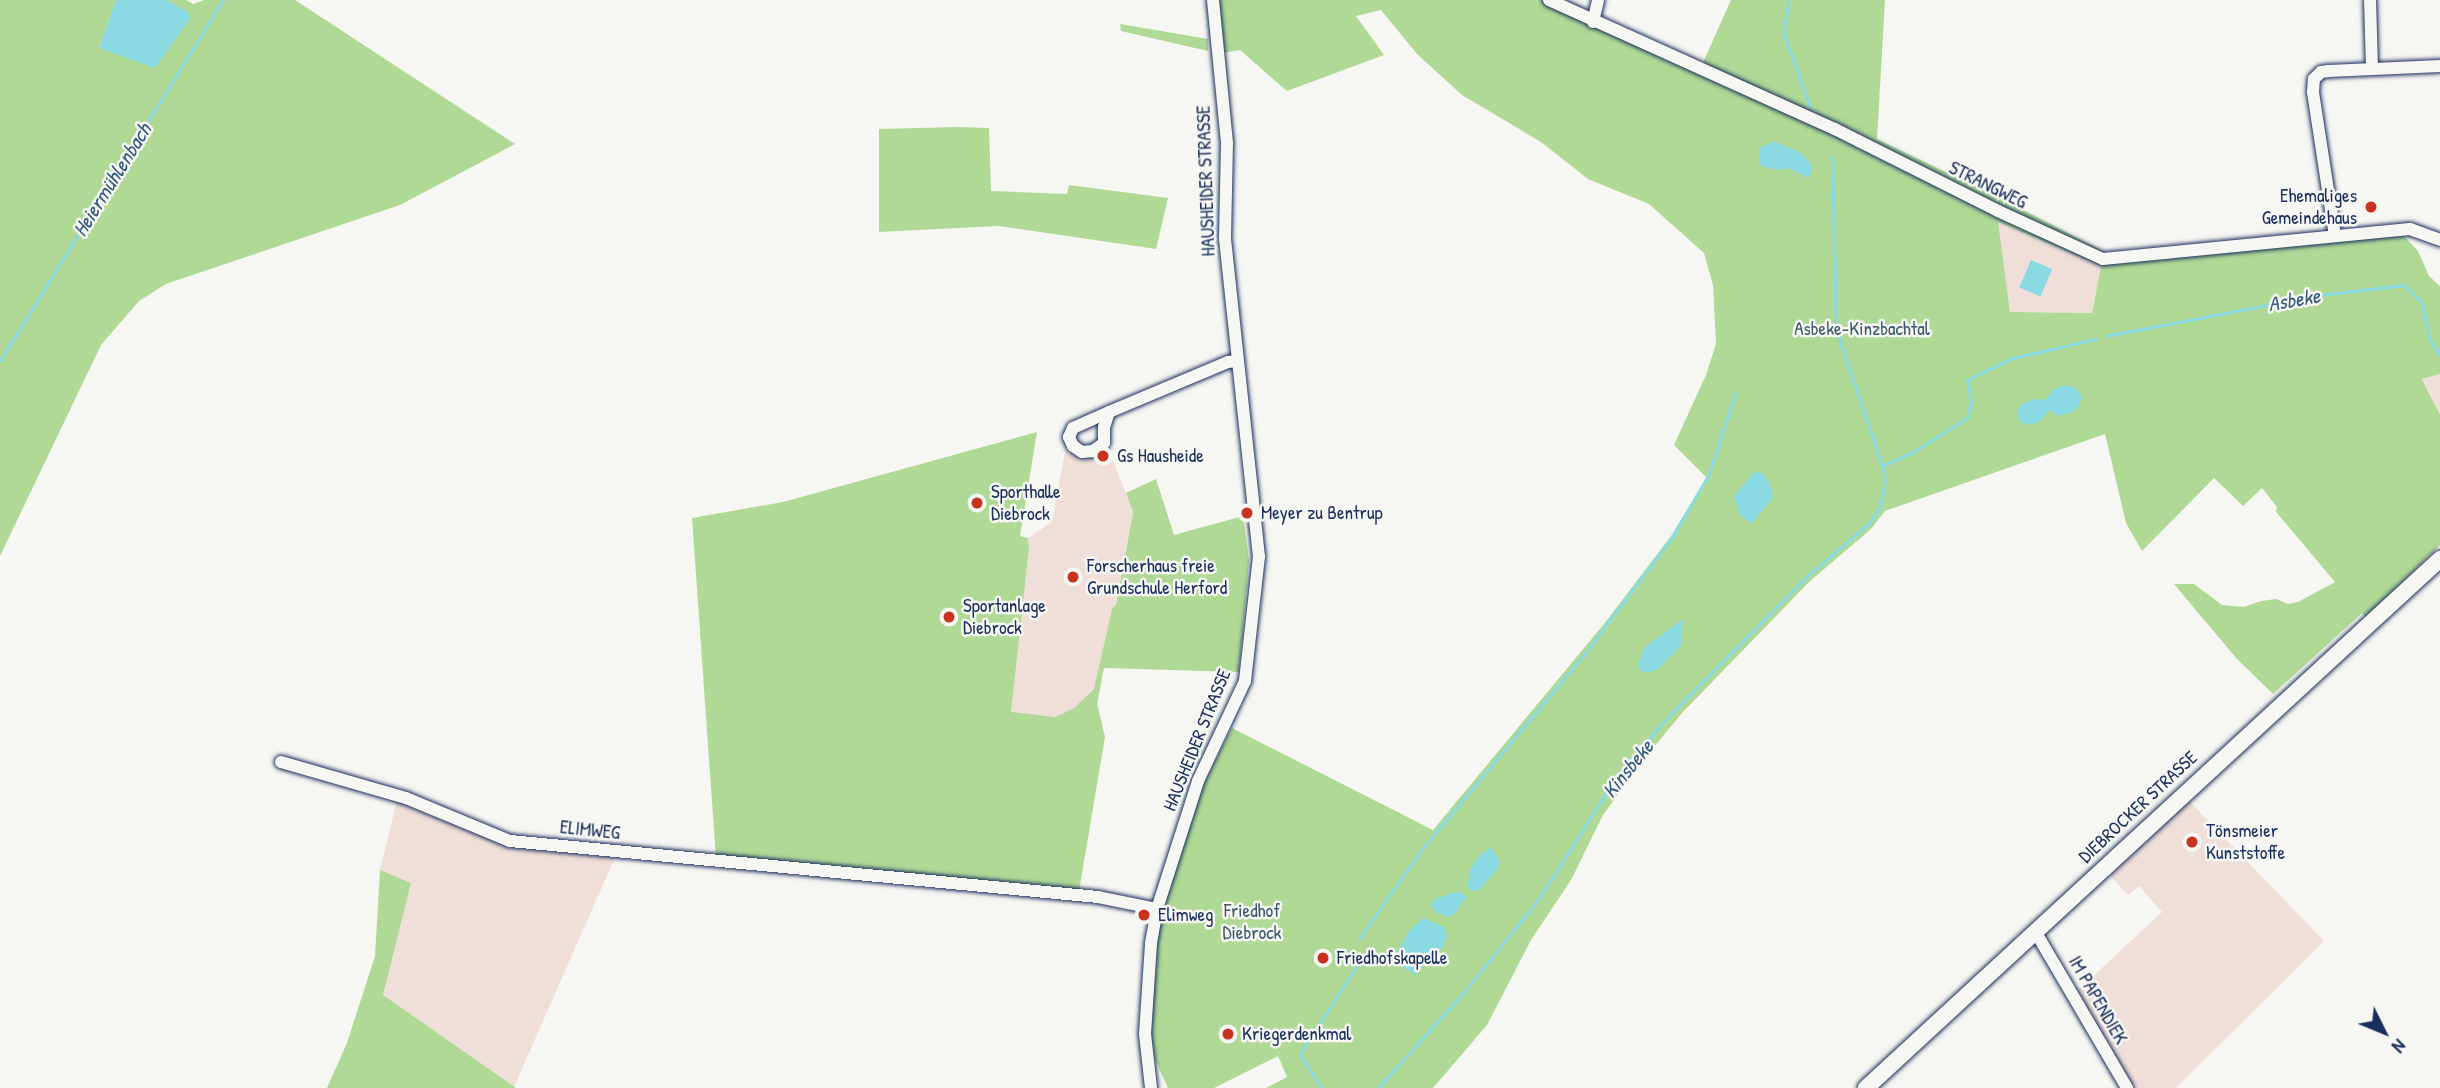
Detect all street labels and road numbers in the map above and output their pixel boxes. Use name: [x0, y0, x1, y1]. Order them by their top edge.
street label: HAUSHEIDER STRASSE: [1192, 105, 1220, 257]
street label: STRANGWEG: [1945, 156, 2031, 214]
street label: HAUSHEIDER STRASSE: [1158, 666, 1236, 814]
street label: DIEBROCKER STRASSE: [2074, 746, 2202, 868]
street label: ELIMWEG: [559, 816, 621, 844]
street label: IM PAPENDIEK: [2064, 952, 2132, 1048]

